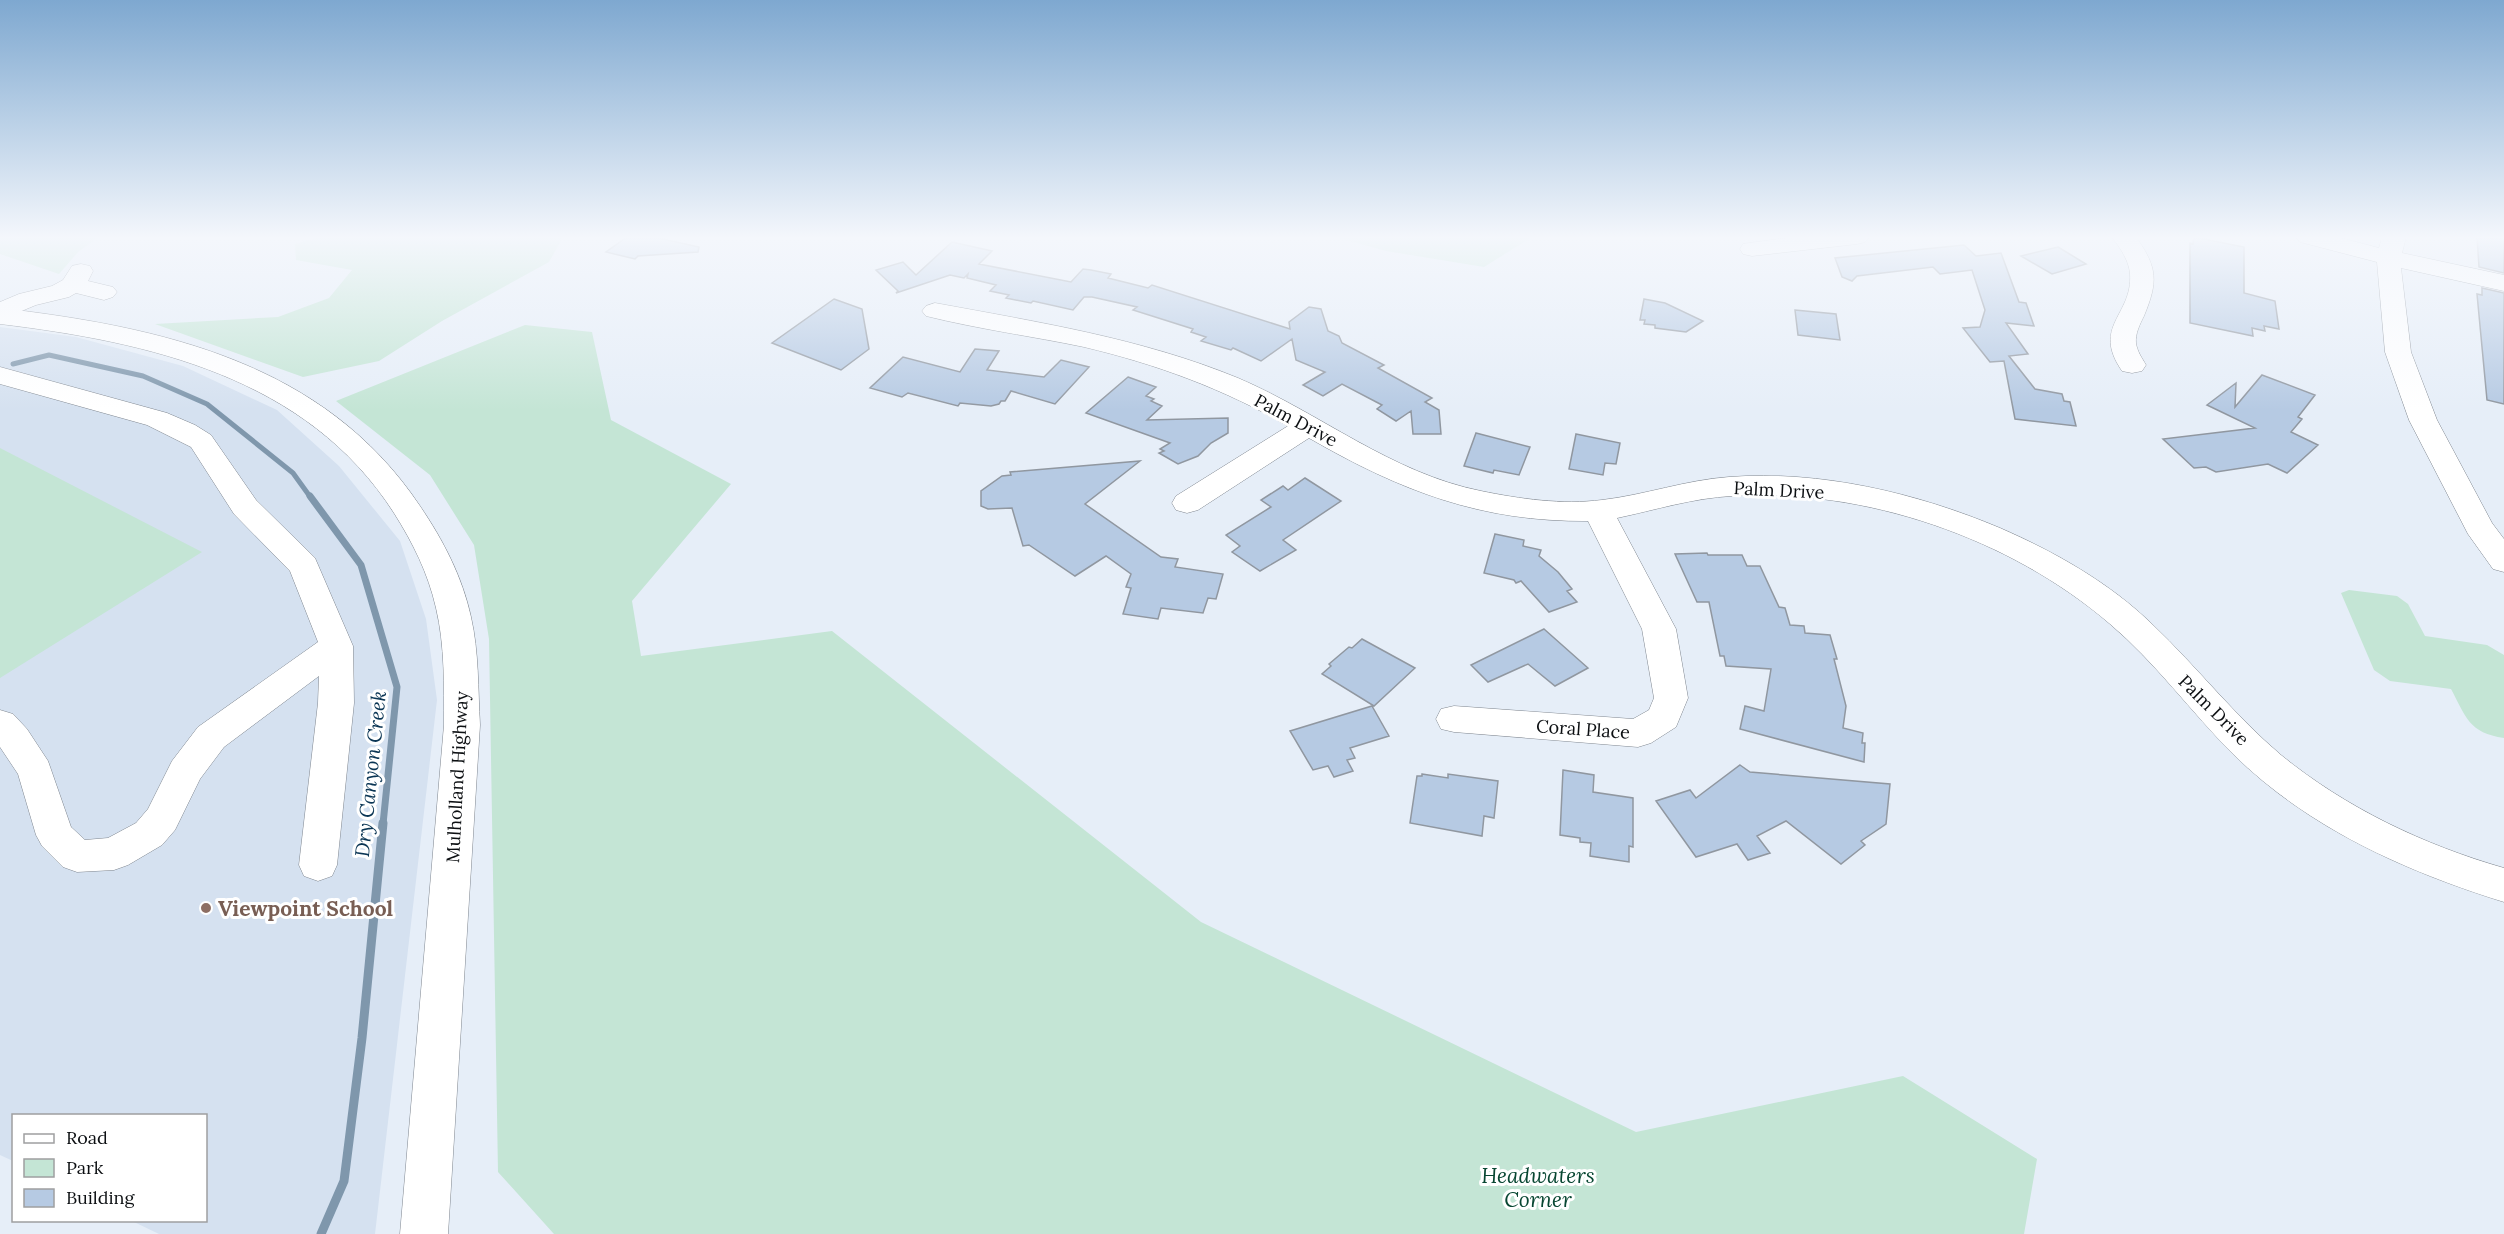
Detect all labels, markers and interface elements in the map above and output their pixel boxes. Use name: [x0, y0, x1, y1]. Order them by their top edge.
street label: Palm Drive: [1251, 389, 1342, 452]
street label: Palm Drive: [1733, 476, 1825, 504]
street label: Palm Drive: [2174, 670, 2254, 750]
water label: Dry Canyon Creek: [349, 690, 391, 858]
street label: Mulholland Highway: [441, 690, 473, 863]
street label: Coral Place: [1535, 714, 1631, 744]
place label: Viewpoint School: [218, 895, 394, 922]
marker: Viewpoint School: [199, 901, 213, 915]
legend: [12, 1114, 207, 1222]
text: Road: [66, 1126, 108, 1149]
text: Park: [66, 1156, 104, 1179]
park label: Headwaters Corner: [1481, 1162, 1595, 1213]
text: Building: [66, 1186, 136, 1209]

